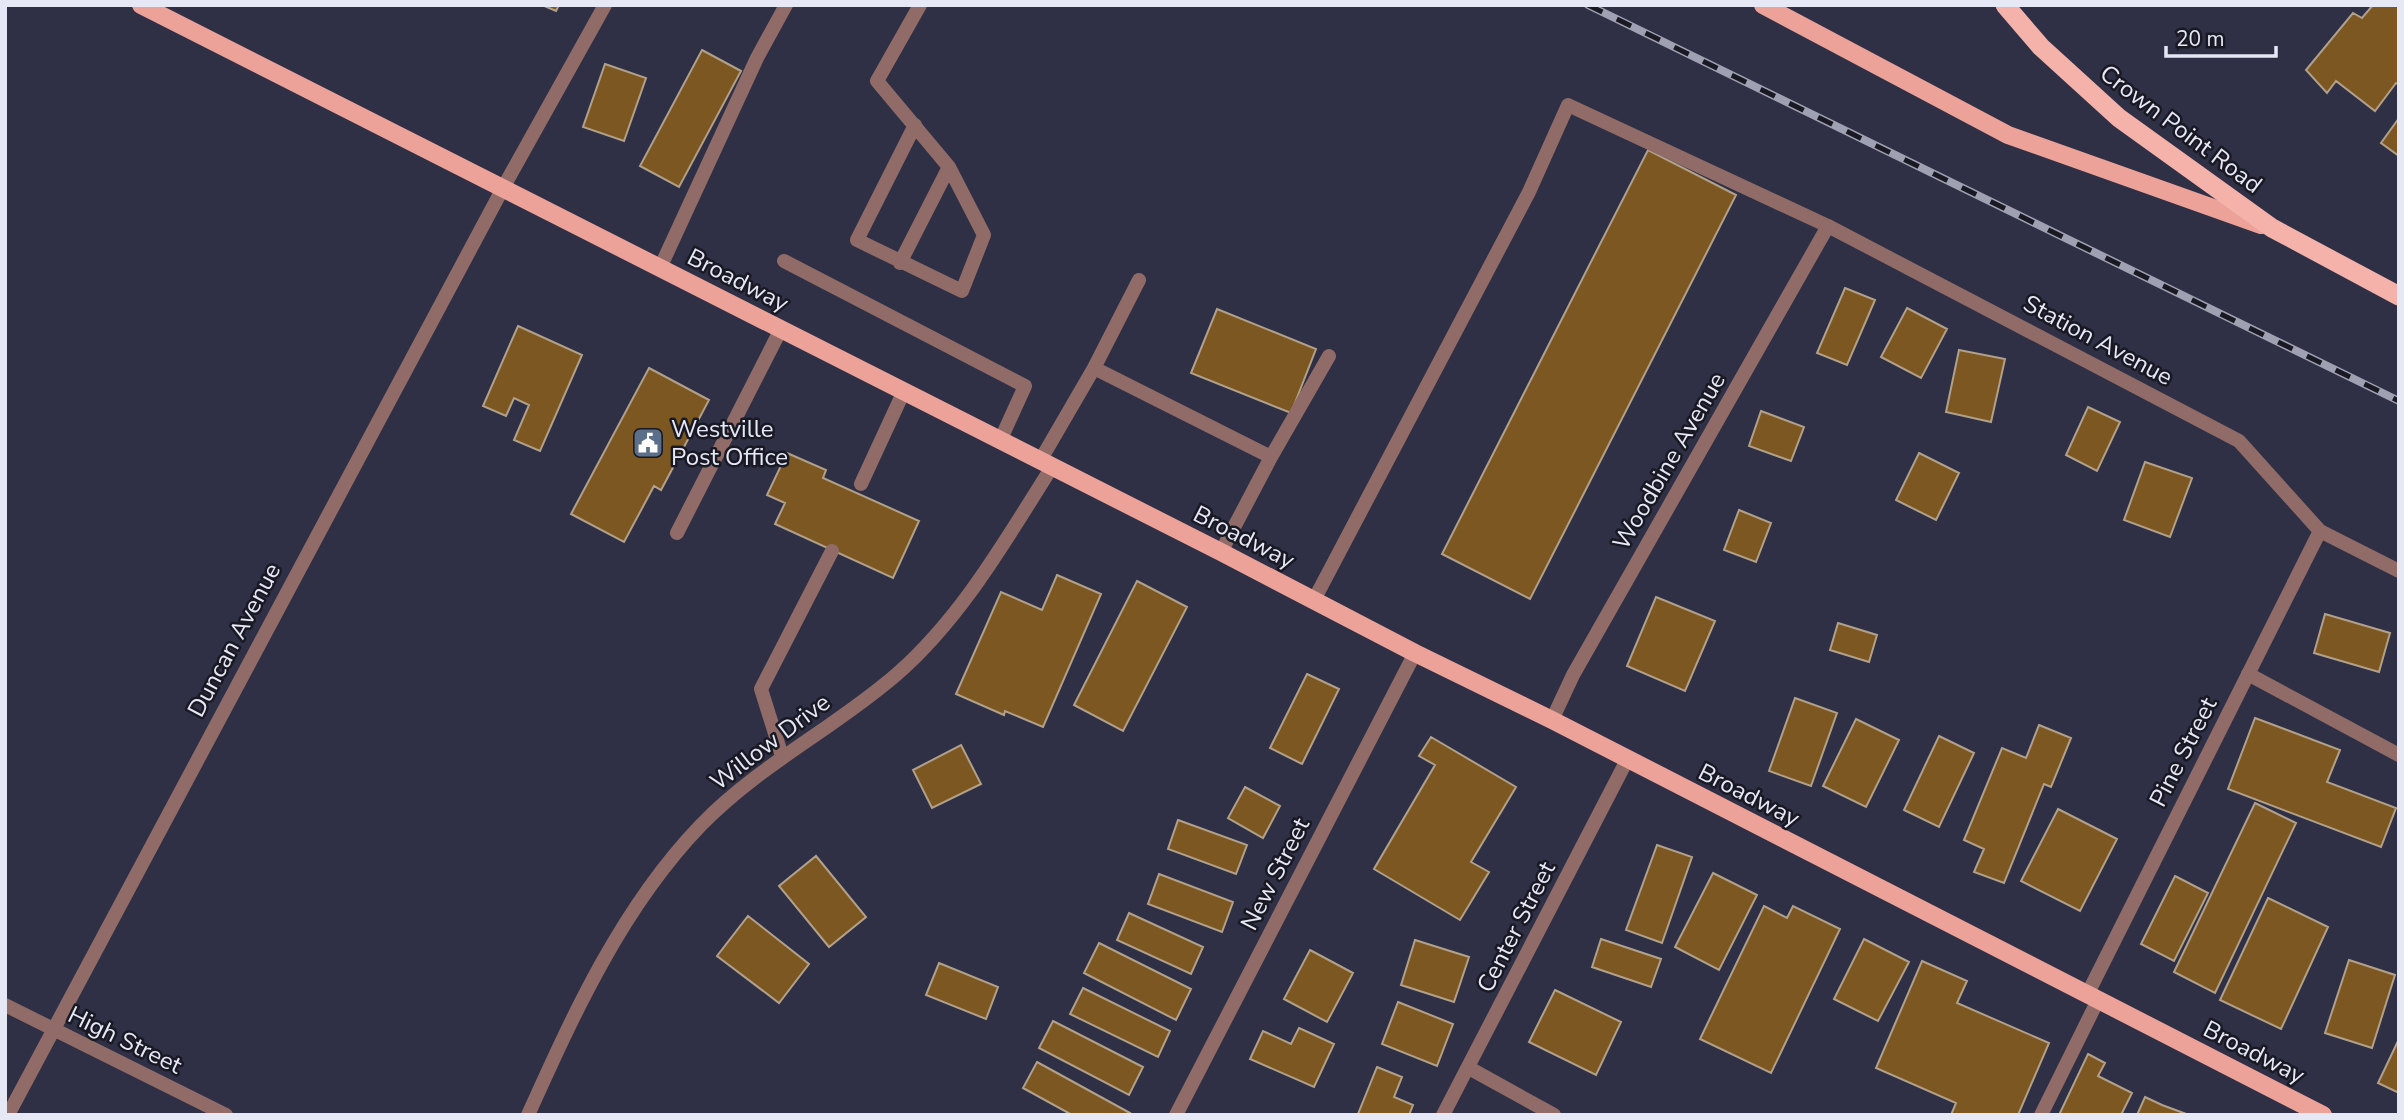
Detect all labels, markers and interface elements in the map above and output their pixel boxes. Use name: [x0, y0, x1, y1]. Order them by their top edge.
scale bar: [2166, 14, 2276, 58]
text: 20 m: [2176, 25, 2225, 53]
street label: Crown Point Road: [2093, 57, 2269, 201]
street label: Broadway: [682, 241, 795, 319]
street label: Station Avenue: [2018, 287, 2178, 393]
street label: Woodbine Avenue: [1605, 367, 1733, 555]
place label: Westville Post Office: [671, 413, 788, 473]
public building icon: Westville Post Office: [631, 426, 665, 460]
street label: Broadway: [1188, 498, 1301, 576]
street label: Duncan Avenue: [180, 557, 288, 723]
street label: Willow Drive: [703, 686, 837, 798]
street label: Pine Street: [2142, 691, 2224, 812]
street label: Broadway: [1693, 756, 1806, 834]
street label: New Street: [1233, 812, 1317, 936]
street label: Center Street: [1469, 856, 1563, 998]
street label: High Street: [63, 999, 188, 1082]
street label: Broadway: [2198, 1013, 2311, 1091]

